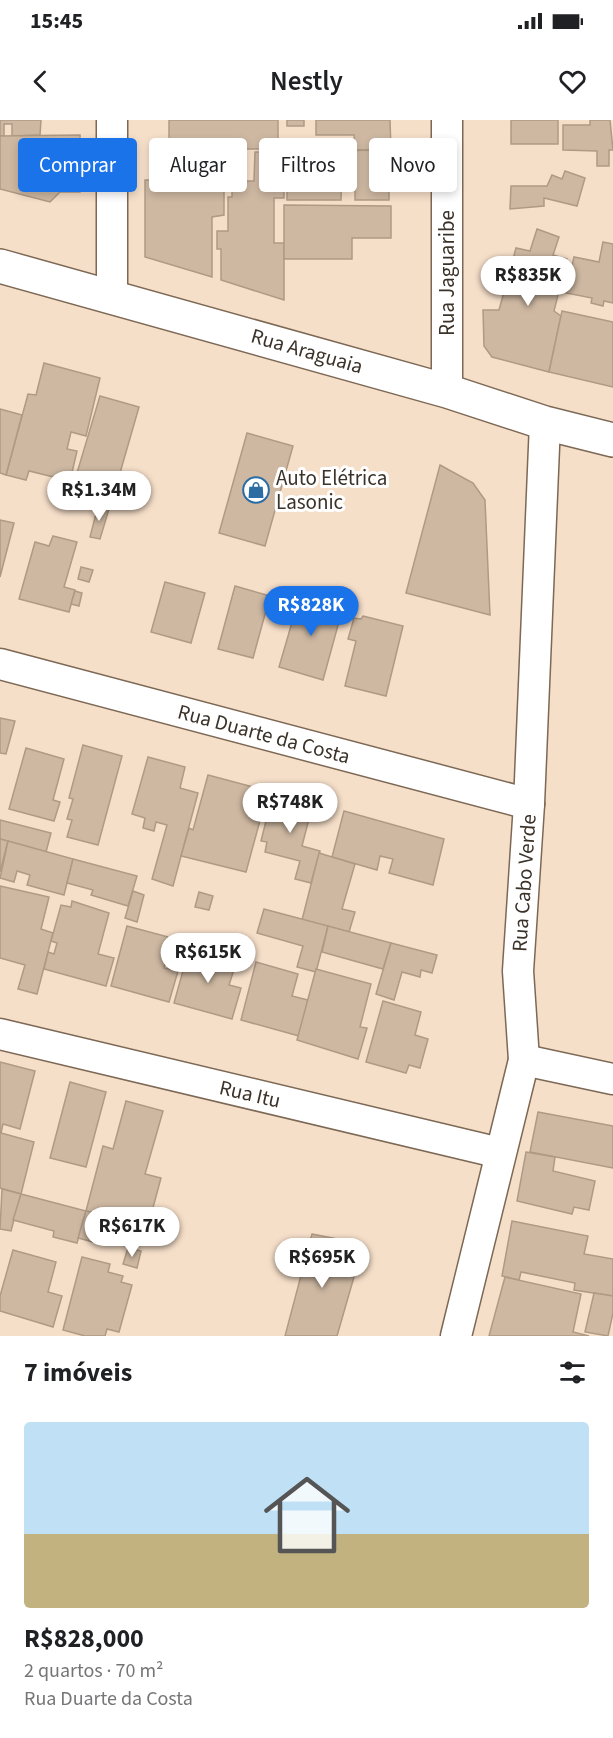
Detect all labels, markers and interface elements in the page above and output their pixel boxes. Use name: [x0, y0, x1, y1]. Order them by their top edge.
text: 15:45: [30, 5, 83, 37]
text: Nestly: [270, 62, 343, 101]
icon: back: [24, 65, 57, 98]
icon: heart: [556, 65, 589, 98]
chip: Comprar: [18, 138, 137, 192]
chip: Alugar: [149, 138, 247, 192]
chip: Filtros: [259, 138, 357, 192]
chip: Novo: [369, 138, 457, 192]
street label: Rua Jaguaribe: [432, 210, 462, 336]
pin: R$835K: [479, 256, 577, 307]
text: R$835K: [495, 261, 561, 289]
street label: Rua Araguaia: [247, 321, 367, 381]
place label: Auto Elétrica Lasonic: [276, 463, 387, 517]
pin: R$1.34M: [44, 471, 154, 522]
shop icon: Auto Elétrica Lasonic: [241, 475, 271, 505]
text: R$1.34M: [61, 476, 137, 504]
pin: R$828K: [262, 586, 360, 637]
text: R$828K: [278, 591, 344, 619]
street label: Rua Duarte da Costa: [175, 697, 353, 771]
pin: R$748K: [241, 783, 339, 834]
text: R$748K: [257, 788, 323, 816]
street label: Rua Cabo Verde: [504, 813, 544, 953]
pin: R$615K: [159, 933, 257, 984]
text: R$615K: [175, 938, 241, 966]
street label: Rua Itu: [216, 1072, 284, 1116]
pin: R$617K: [83, 1207, 181, 1258]
text: R$617K: [99, 1212, 165, 1240]
pin: R$695K: [273, 1238, 371, 1289]
text: R$695K: [289, 1243, 355, 1271]
text: 7 imóveis: [24, 1354, 132, 1391]
icon: filters: [556, 1356, 589, 1389]
icon: home: [253, 1461, 361, 1569]
text: R$828,000: [24, 1620, 144, 1657]
text: 2 quartos · 70 m²: [24, 1657, 163, 1685]
text: Rua Duarte da Costa: [24, 1685, 193, 1713]

